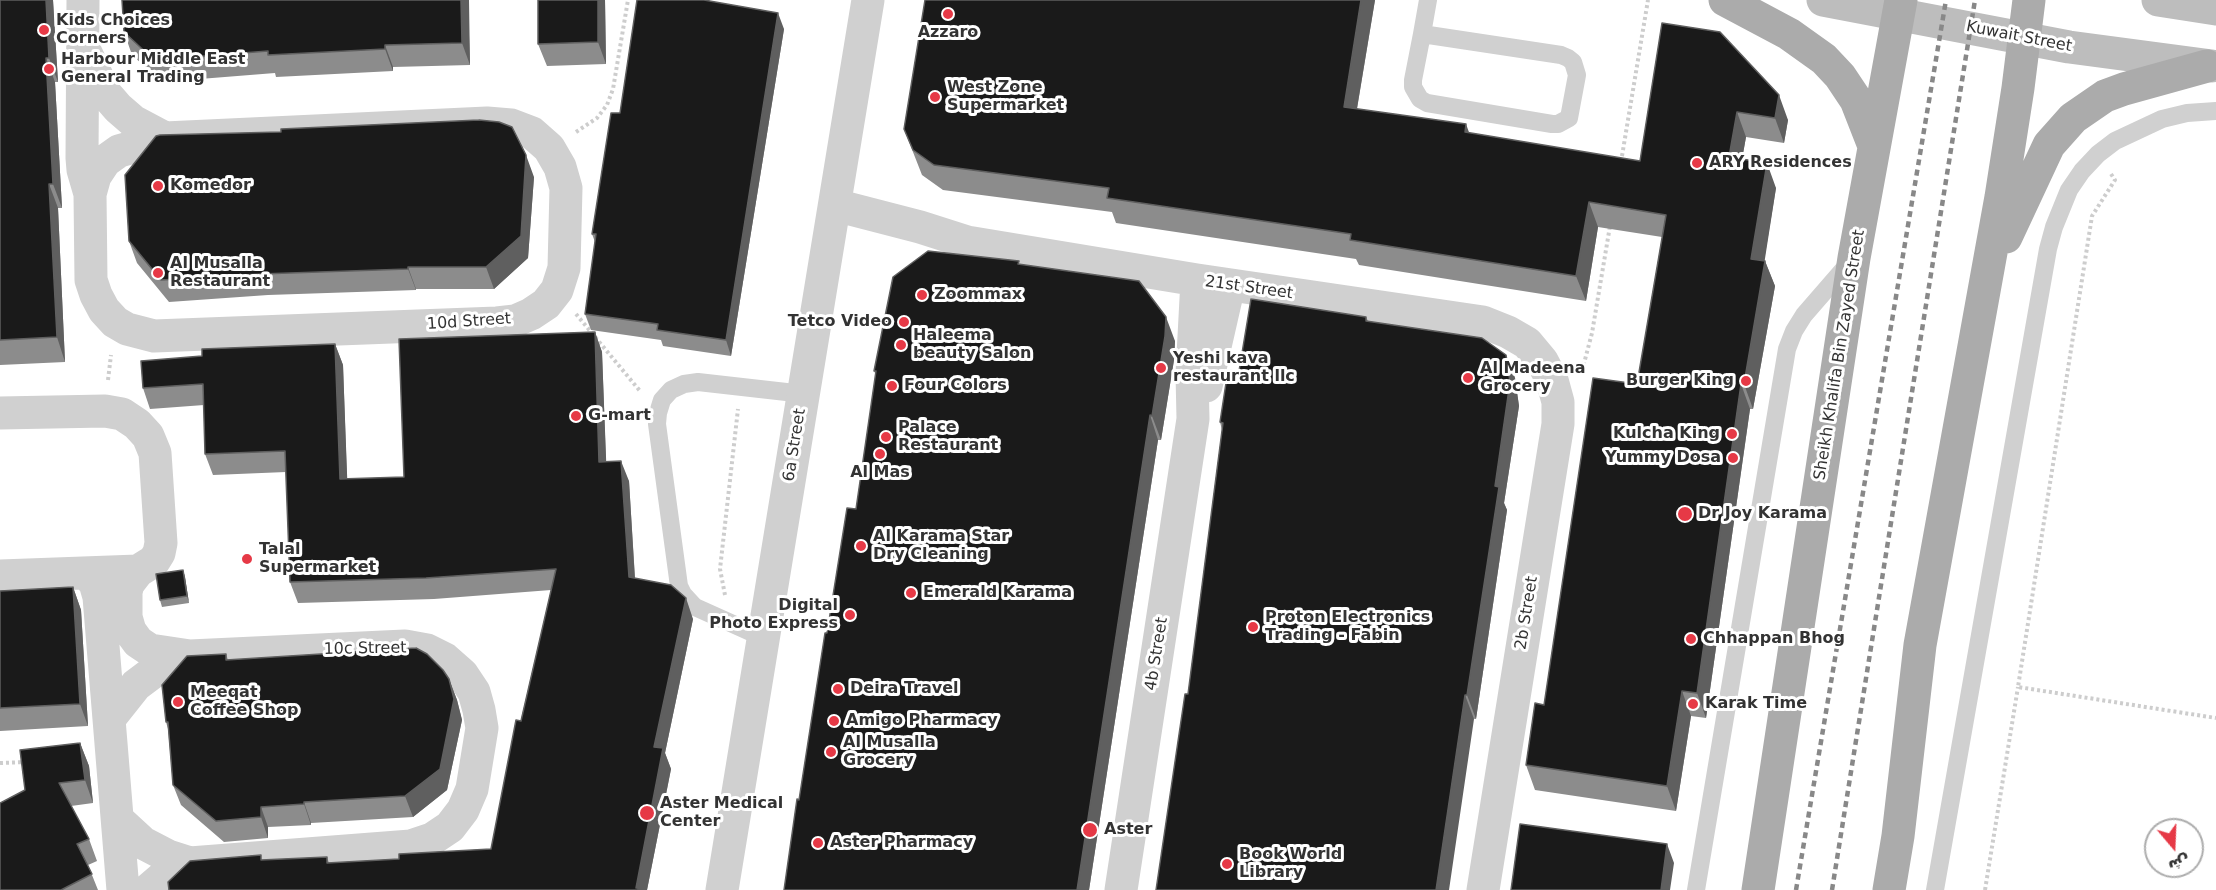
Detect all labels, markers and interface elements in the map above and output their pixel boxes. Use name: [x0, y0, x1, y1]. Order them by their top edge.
marker: Azzaro: [941, 7, 955, 21]
place label: Kids Choices Corners: [56, 11, 170, 49]
street label: Kuwait Street: [1965, 17, 2073, 57]
marker: Kids Choices Corners: [37, 23, 51, 37]
place label: Azzaro: [918, 23, 978, 43]
place label: Harbour Middle East General Trading: [61, 50, 245, 88]
marker: Harbour Middle East General Trading: [42, 62, 56, 76]
place label: West Zone Supermarket: [947, 78, 1064, 116]
marker: West Zone Supermarket: [928, 90, 942, 104]
place label: ARY Residences: [1709, 153, 1852, 173]
marker: ARY Residences: [1690, 156, 1704, 170]
place label: Komedor: [170, 176, 251, 196]
marker: Komedor: [151, 179, 165, 193]
street label: Sheikh Khalifa Bin Zayed Street: [1811, 228, 1869, 482]
place label: Al Musalla Restaurant: [170, 254, 270, 292]
marker: Al Musalla Restaurant: [151, 266, 165, 280]
street label: 21st Street: [1204, 272, 1294, 304]
place label: Zoommax: [934, 285, 1022, 305]
marker: Zoommax: [915, 288, 929, 302]
street label: 10d Street: [426, 309, 512, 335]
place label: Tetco Video: [788, 312, 892, 332]
marker: Tetco Video: [897, 315, 911, 329]
place label: Haleema beauty Salon: [913, 326, 1031, 364]
marker: Haleema beauty Salon: [894, 338, 908, 352]
place label: Yeshi kava restaurant llc: [1173, 349, 1295, 387]
place label: Al Madeena Grocery: [1480, 359, 1586, 397]
marker: Yeshi kava restaurant llc: [1154, 361, 1168, 375]
marker: Al Madeena Grocery: [1461, 371, 1475, 385]
place label: Burger King: [1626, 371, 1734, 391]
marker: Burger King: [1739, 374, 1753, 388]
place label: Four Colors: [904, 376, 1007, 396]
marker: Four Colors: [885, 379, 899, 393]
place label: G-mart: [588, 406, 651, 426]
street label: 6a Street: [780, 407, 810, 483]
marker: G-mart: [569, 409, 583, 423]
place label: Palace Restaurant: [898, 418, 998, 456]
place label: Kulcha King: [1613, 424, 1720, 444]
marker: Kulcha King: [1725, 427, 1739, 441]
marker: Palace Restaurant: [879, 430, 893, 444]
marker: Al Mas: [873, 447, 887, 461]
place label: Yummy Dosa: [1605, 448, 1721, 468]
marker: Yummy Dosa: [1726, 451, 1740, 465]
place label: Al Mas: [850, 463, 910, 483]
place label: Dr Joy Karama: [1698, 504, 1827, 524]
marker: Dr Joy Karama: [1676, 505, 1694, 523]
place label: Al Karama Star Dry Cleaning: [873, 527, 1009, 565]
marker: Al Karama Star Dry Cleaning: [854, 539, 868, 553]
place label: Talal Supermarket: [259, 540, 376, 578]
marker: Talal Supermarket: [240, 552, 254, 566]
street label: 2b Street: [1512, 575, 1542, 651]
place label: Emerald Karama: [923, 583, 1072, 603]
marker: Emerald Karama: [904, 586, 918, 600]
place label: Digital Photo Express: [709, 596, 838, 634]
marker: Digital Photo Express: [843, 608, 857, 622]
place label: Proton Electronics Trading - Fabin: [1265, 608, 1430, 646]
street label: 4b Street: [1142, 616, 1172, 692]
marker: Proton Electronics Trading - Fabin: [1246, 620, 1260, 634]
place label: Chhappan Bhog: [1703, 629, 1845, 649]
marker: Chhappan Bhog: [1684, 632, 1698, 646]
street label: 10c Street: [323, 639, 407, 659]
place label: Deira Travel: [850, 679, 958, 699]
marker: Deira Travel: [831, 682, 845, 696]
place label: Meeqat Coffee Shop: [190, 683, 298, 721]
place label: Karak Time: [1705, 694, 1807, 714]
marker: Meeqat Coffee Shop: [171, 695, 185, 709]
marker: Karak Time: [1686, 697, 1700, 711]
place label: Amigo Pharmacy: [846, 711, 998, 731]
marker: Amigo Pharmacy: [827, 714, 841, 728]
place label: Al Musalla Grocery: [843, 733, 936, 771]
marker: Al Musalla Grocery: [824, 745, 838, 759]
place label: Aster Medical Center: [660, 794, 783, 832]
marker: Aster Medical Center: [638, 804, 656, 822]
north arrow: [2144, 818, 2204, 878]
place label: Aster: [1104, 820, 1152, 840]
marker: Aster: [1081, 821, 1099, 839]
place label: Aster Pharmacy: [830, 833, 973, 853]
marker: Aster Pharmacy: [811, 836, 825, 850]
place label: Book World Library: [1239, 845, 1342, 883]
text: ش: [2166, 851, 2193, 876]
marker: Book World Library: [1220, 857, 1234, 871]

